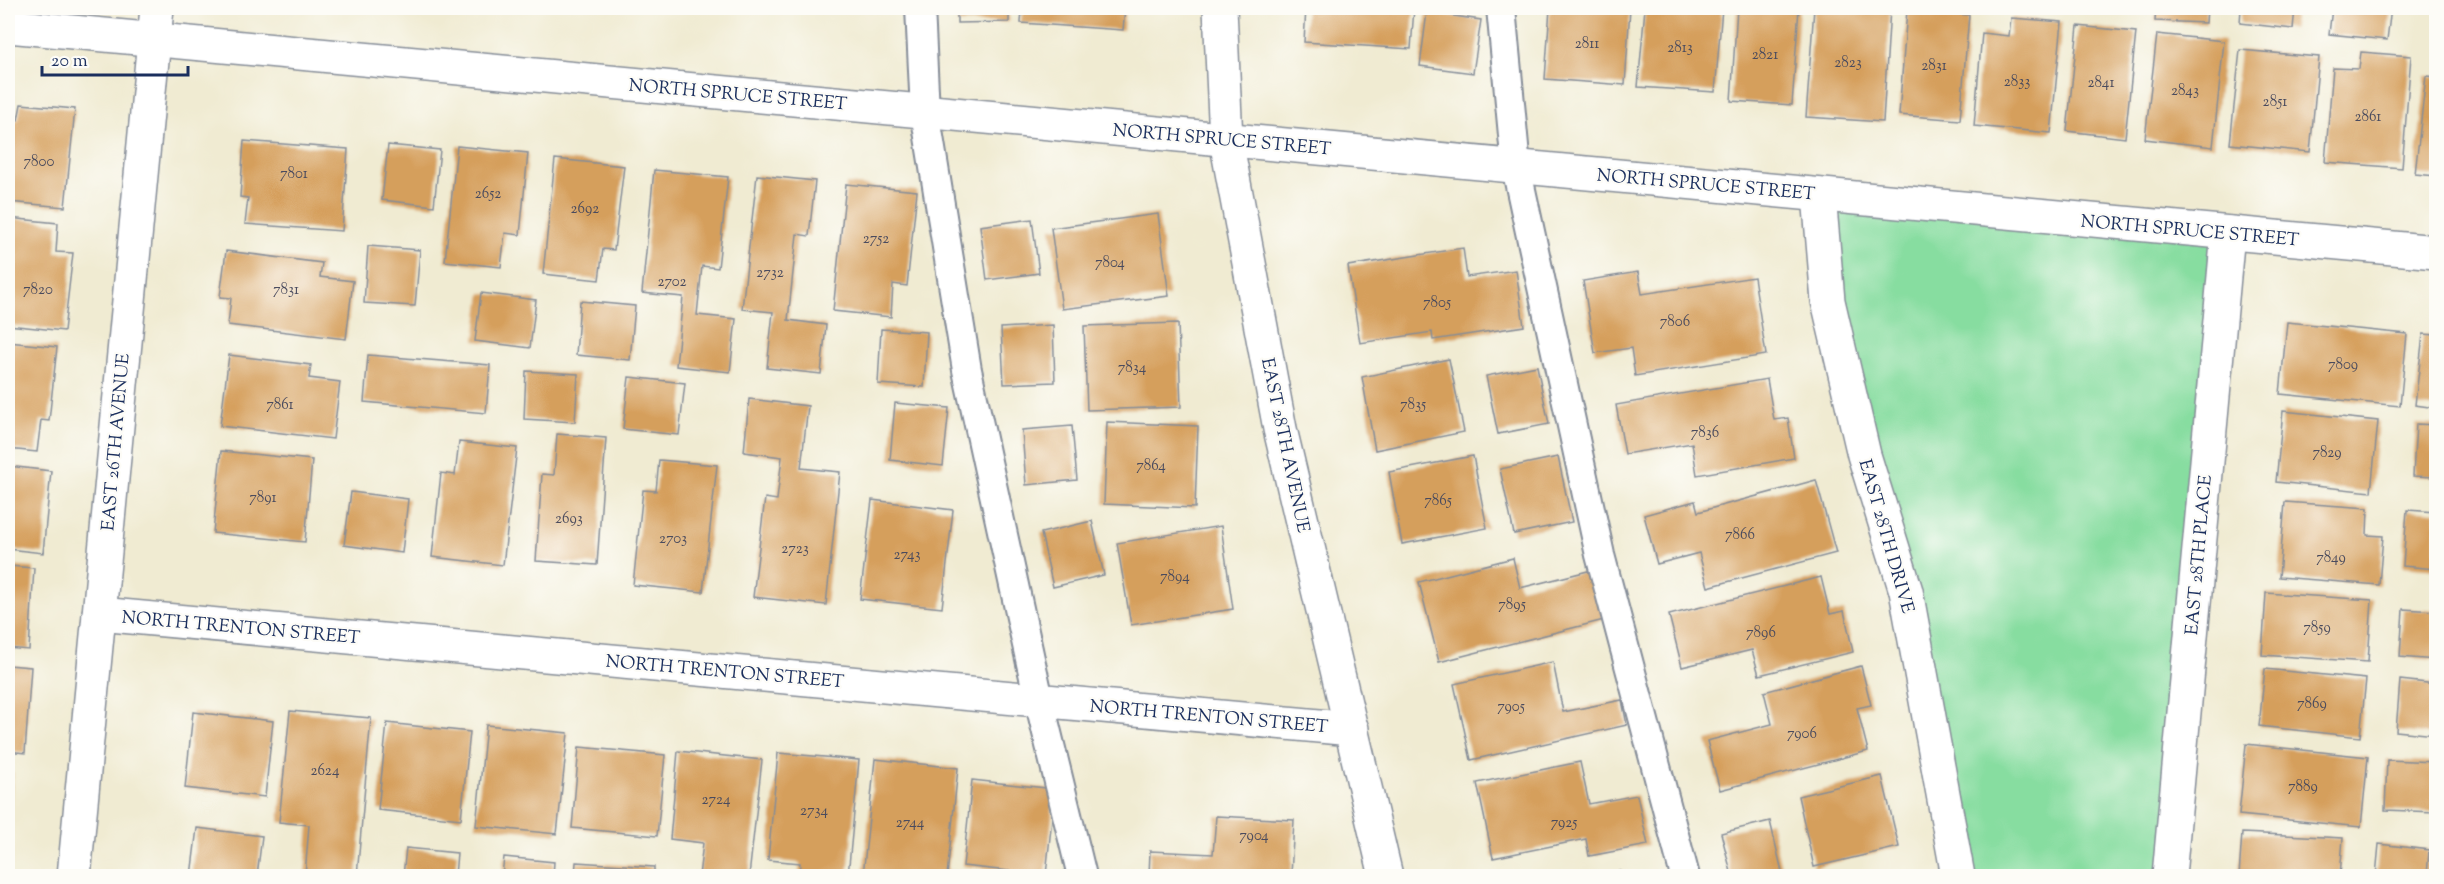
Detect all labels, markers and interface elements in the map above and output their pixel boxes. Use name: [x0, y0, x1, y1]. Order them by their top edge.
house number: 2811: [1575, 34, 1599, 55]
house number: 2813: [1667, 38, 1693, 59]
scale bar: [42, 39, 188, 77]
house number: 2821: [1752, 45, 1778, 66]
text: 20 m: [51, 49, 88, 75]
house number: 2823: [1834, 53, 1862, 74]
house number: 2831: [1921, 56, 1947, 77]
house number: 2833: [2004, 72, 2030, 93]
street label: NORTH SPRUCE STREET: [628, 73, 848, 119]
house number: 2841: [2087, 73, 2115, 94]
house number: 2843: [2171, 81, 2199, 102]
house number: 2851: [2263, 92, 2287, 113]
house number: 2861: [2355, 107, 2381, 128]
street label: NORTH SPRUCE STREET: [1112, 118, 1332, 164]
house number: 7800: [24, 152, 55, 173]
street label: NORTH SPRUCE STREET: [1596, 163, 1816, 209]
house number: 7801: [280, 164, 308, 185]
house number: 2652: [475, 184, 501, 205]
house number: 2692: [571, 199, 599, 220]
street label: NORTH SPRUCE STREET: [2080, 209, 2300, 255]
house number: 2752: [863, 229, 889, 250]
house number: 7804: [1095, 253, 1125, 274]
house number: 2732: [756, 263, 784, 284]
house number: 2702: [657, 272, 687, 293]
house number: 7820: [23, 280, 53, 301]
house number: 7831: [273, 280, 299, 301]
house number: 7805: [1423, 293, 1451, 314]
house number: 7806: [1660, 312, 1690, 333]
street label: EAST 26TH AVENUE: [96, 352, 138, 532]
house number: 7809: [2328, 355, 2358, 376]
street label: EAST 28TH AVENUE: [1253, 356, 1315, 535]
house number: 7834: [1118, 358, 1147, 379]
house number: 7861: [266, 395, 294, 416]
house number: 7835: [1400, 395, 1426, 416]
house number: 7836: [1691, 423, 1719, 444]
house number: 7829: [2312, 443, 2342, 464]
house number: 7864: [1136, 456, 1166, 477]
street label: EAST 28TH DRIVE: [1851, 457, 1920, 617]
street label: EAST 28TH PLACE: [2180, 474, 2220, 636]
house number: 7891: [249, 488, 277, 509]
house number: 7865: [1424, 491, 1452, 512]
house number: 2693: [555, 509, 583, 530]
house number: 7866: [1725, 525, 1755, 546]
house number: 2703: [659, 529, 687, 550]
house number: 2723: [781, 539, 809, 560]
house number: 2743: [893, 545, 921, 566]
house number: 7849: [2316, 548, 2346, 569]
house number: 7894: [1160, 567, 1190, 588]
house number: 7895: [1498, 595, 1526, 616]
street label: NORTH TRENTON STREET: [121, 606, 361, 652]
house number: 7859: [2303, 618, 2331, 639]
house number: 7896: [1746, 623, 1776, 644]
street label: NORTH TRENTON STREET: [605, 650, 845, 696]
house number: 7869: [2297, 694, 2327, 715]
street label: NORTH TRENTON STREET: [1089, 695, 1329, 741]
house number: 7905: [1497, 697, 1525, 718]
house number: 7906: [1787, 724, 1817, 745]
house number: 2624: [311, 761, 340, 782]
house number: 7889: [2288, 777, 2318, 798]
house number: 2724: [702, 790, 731, 811]
house number: 2734: [800, 801, 829, 822]
house number: 2744: [896, 813, 925, 834]
house number: 7925: [1551, 813, 1577, 834]
house number: 7904: [1239, 826, 1269, 847]

